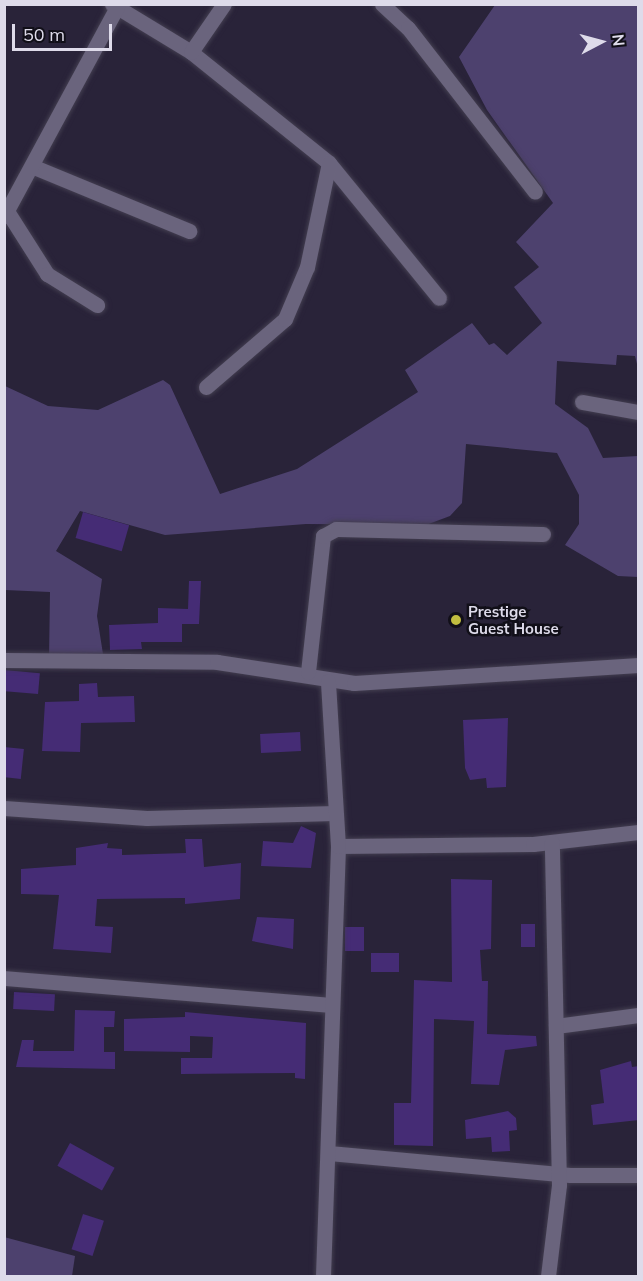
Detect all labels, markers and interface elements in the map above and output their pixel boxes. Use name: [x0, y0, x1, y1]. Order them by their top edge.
scale bar: [15, 12, 116, 50]
north arrow: [571, 12, 631, 72]
text: 50 m: [23, 23, 65, 46]
text: N: [608, 33, 629, 47]
place label: Prestige Guest House: [468, 602, 559, 637]
marker: Prestige Guest House: [449, 613, 463, 627]

